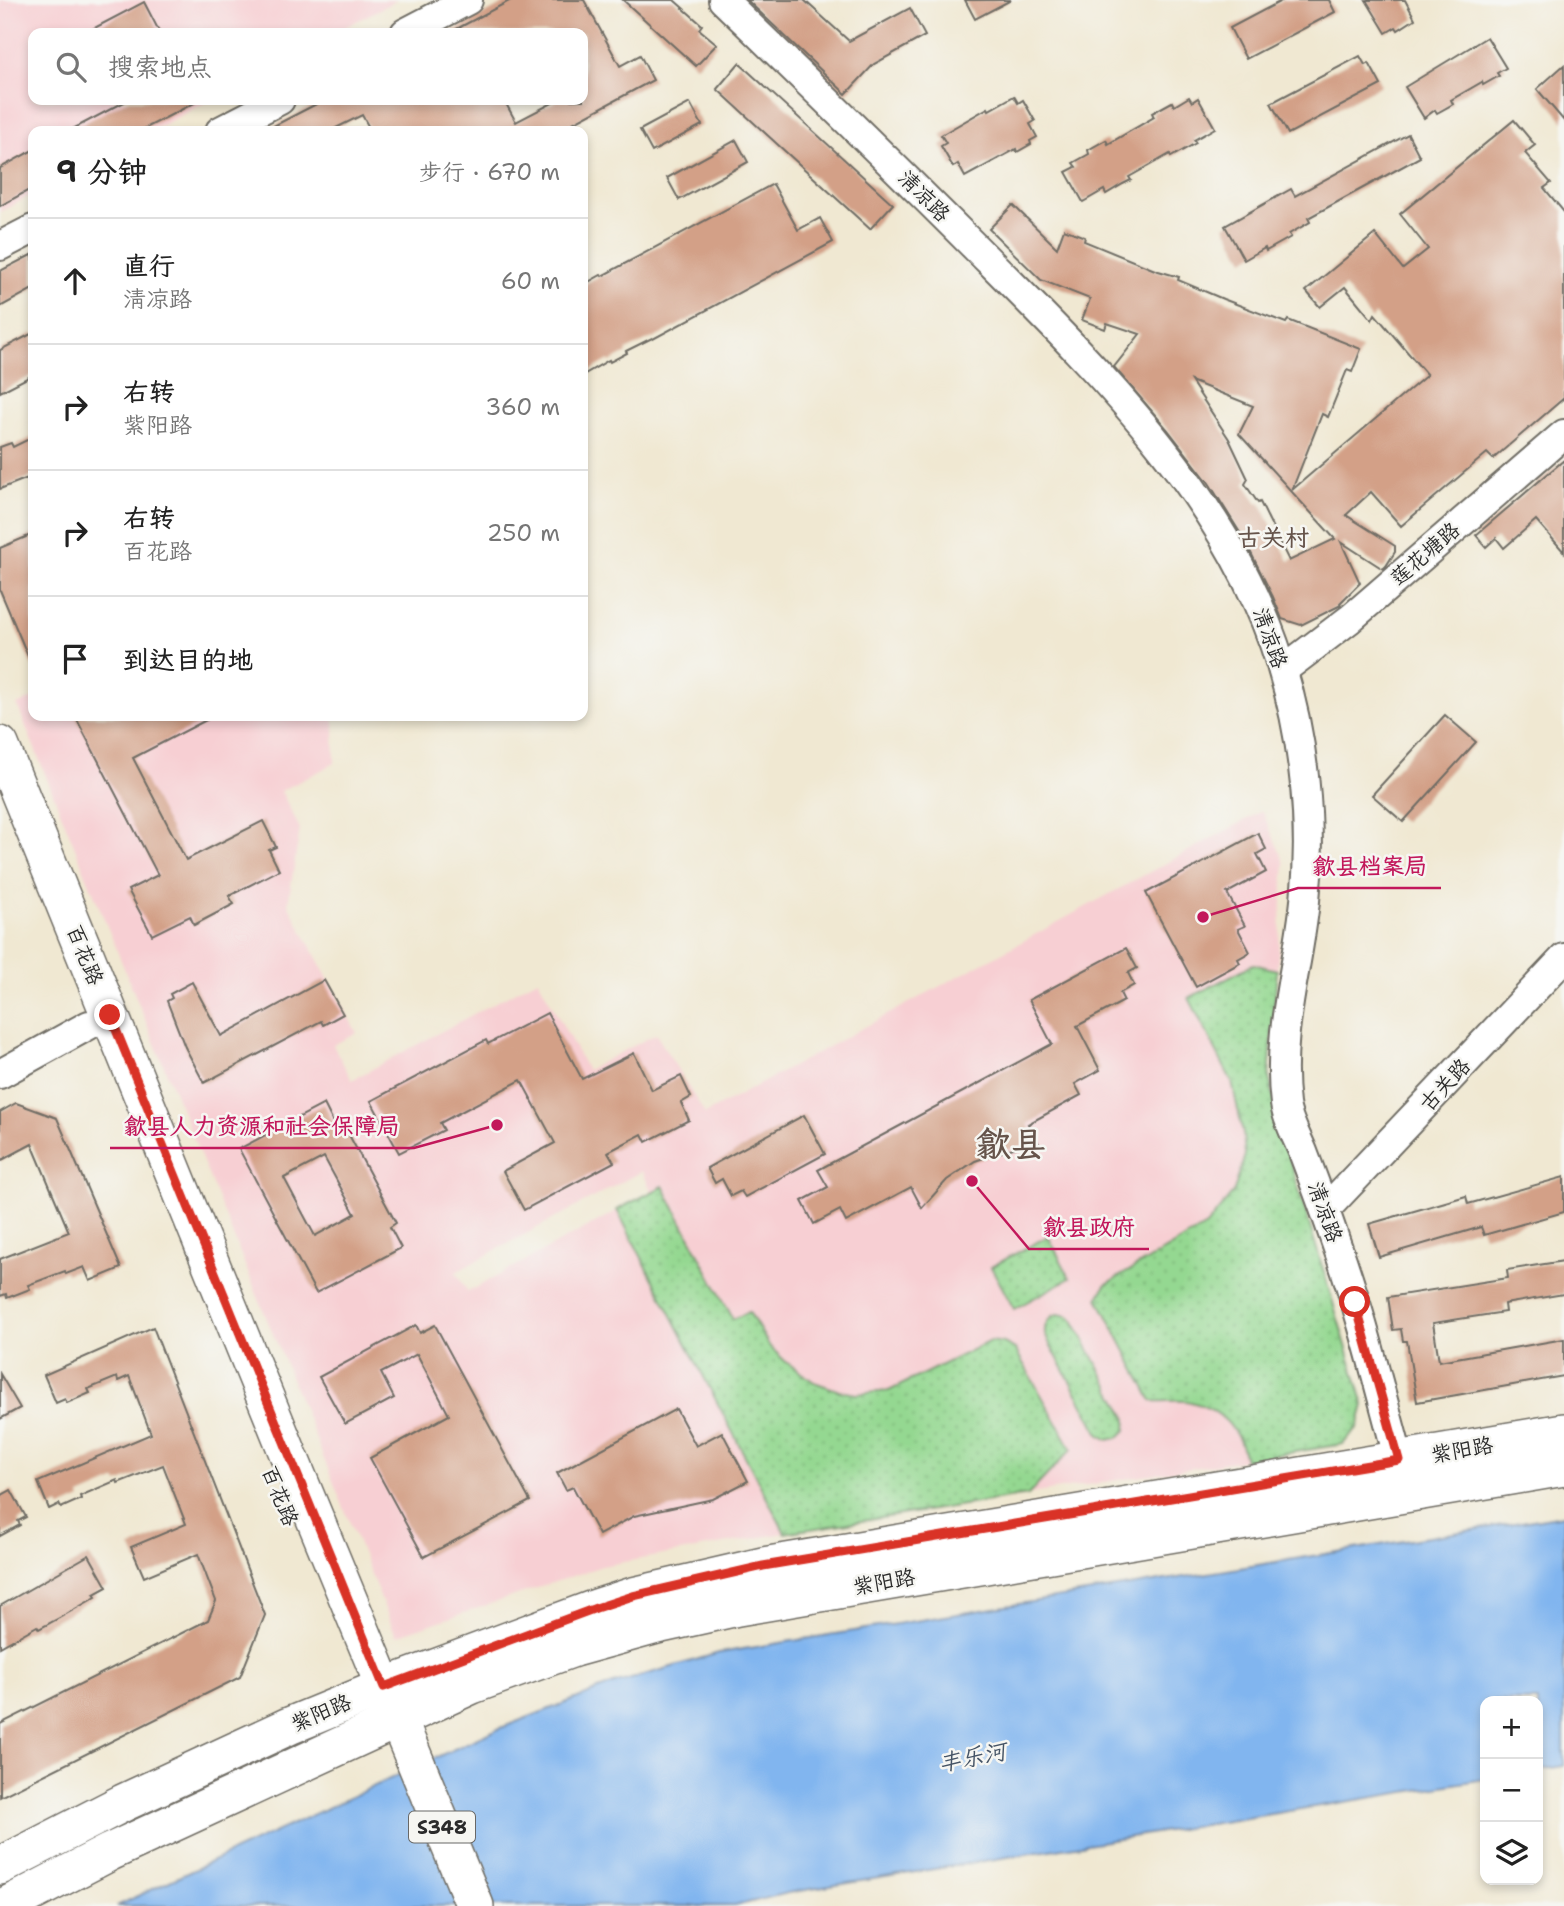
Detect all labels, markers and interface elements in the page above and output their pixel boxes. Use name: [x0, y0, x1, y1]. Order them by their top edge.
search box: [28, 28, 588, 105]
icon: search: [52, 48, 90, 86]
text: 搜索地点: [108, 49, 212, 84]
text: 9 分钟: [56, 151, 147, 192]
text: 步行 · 670 m: [419, 157, 560, 187]
street label: 清凉路: [892, 164, 956, 228]
text: 直行: [123, 248, 175, 283]
icon: ahead: [56, 262, 94, 300]
text: 60 m: [501, 266, 560, 296]
text: 清凉路: [123, 284, 192, 314]
text: 右转: [123, 374, 175, 409]
icon: right: [56, 388, 94, 426]
text: 360 m: [485, 392, 560, 422]
text: 紫阳路: [123, 410, 192, 440]
text: 右转: [123, 500, 175, 535]
icon: right: [56, 514, 94, 552]
street label: 莲花塘路: [1384, 516, 1466, 592]
text: 250 m: [487, 518, 560, 548]
district label: 古关村: [1237, 522, 1309, 554]
text: 百花路: [123, 536, 192, 566]
street label: 清凉路: [1246, 604, 1294, 672]
icon: arrive: [56, 640, 94, 678]
text: 到达目的地: [123, 642, 253, 677]
callout: 歙县档案局: [1298, 844, 1441, 888]
text: 歙县档案局: [1313, 851, 1428, 881]
street label: 百花路: [60, 921, 110, 989]
route end: [94, 999, 125, 1030]
street label: 古关路: [1413, 1052, 1477, 1118]
callout: 歙县人力资源和社会保障局: [110, 1104, 414, 1148]
text: 歙县人力资源和社会保障局: [124, 1111, 400, 1141]
district label: 歙县: [976, 1120, 1046, 1167]
street label: 清凉路: [1301, 1178, 1349, 1246]
callout: 歙县政府: [1029, 1205, 1149, 1249]
text: 歙县政府: [1043, 1212, 1135, 1242]
route start: [1339, 1286, 1370, 1317]
street label: 紫阳路: [1429, 1431, 1495, 1469]
street label: 百花路: [255, 1462, 305, 1530]
street label: 紫阳路: [851, 1563, 917, 1601]
street label: 紫阳路: [287, 1688, 355, 1738]
map controls: [1480, 1696, 1543, 1885]
button: +: [1480, 1696, 1543, 1759]
water label: 丰乐河: [935, 1735, 1013, 1778]
button: −: [1480, 1759, 1543, 1822]
road number: S348: [409, 1812, 475, 1842]
button: layers: [1480, 1822, 1543, 1885]

